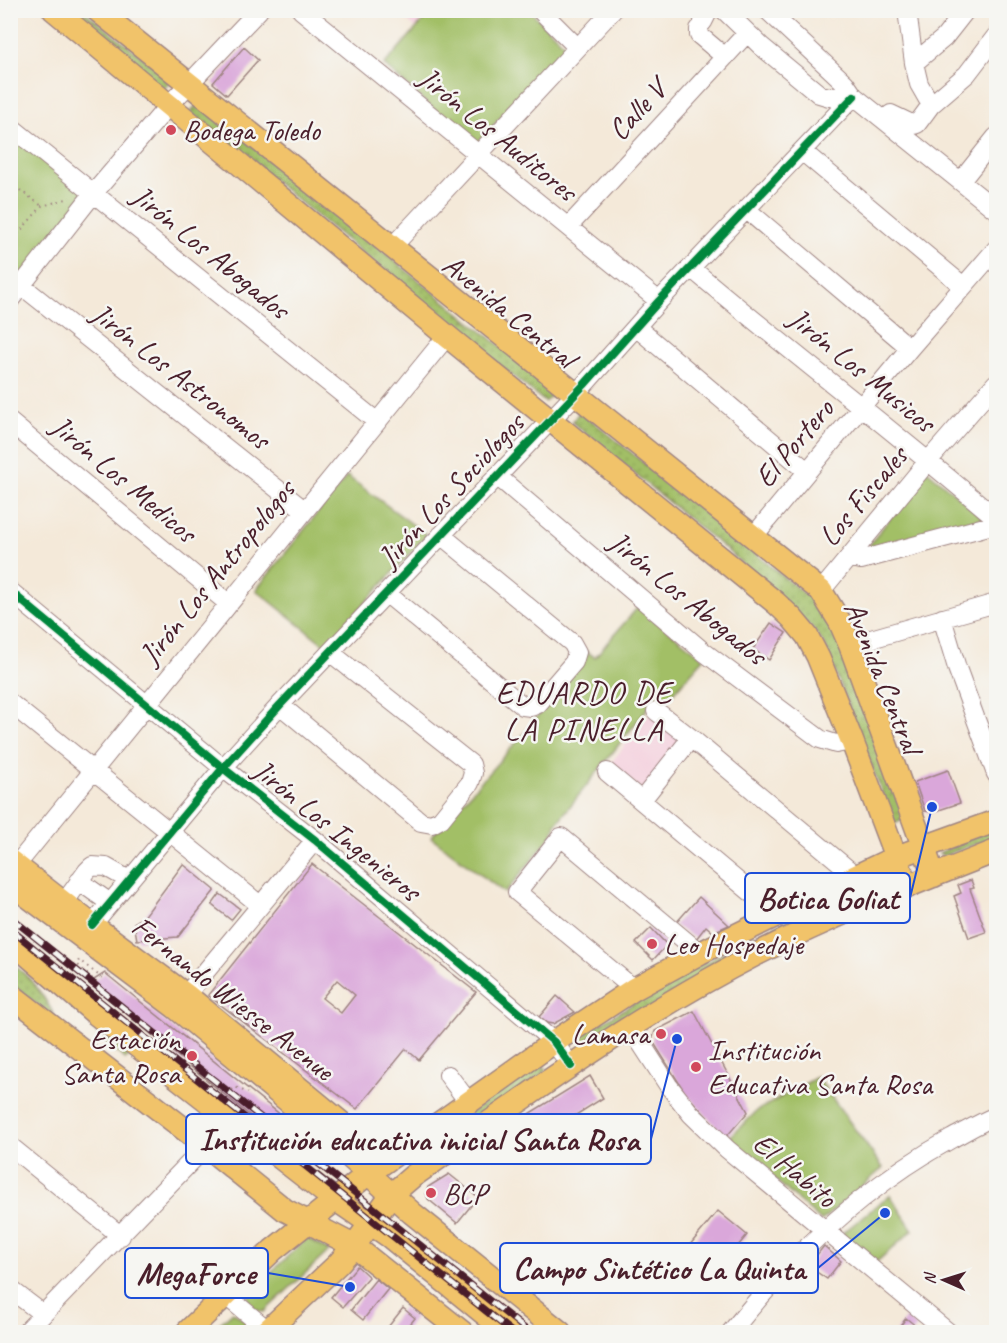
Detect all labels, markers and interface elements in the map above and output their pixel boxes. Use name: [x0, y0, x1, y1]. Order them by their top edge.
street label: Jirón Los Auditores: [410, 57, 587, 211]
street label: Calle V: [600, 67, 679, 148]
place label: Bodega Toledo: [183, 111, 321, 149]
marker: Bodega Toledo: [164, 123, 178, 137]
street label: Jirón Los Abogados: [123, 175, 300, 329]
street label: Avenida Central: [435, 246, 587, 379]
street label: Jirón Los Astronomos: [82, 293, 280, 459]
street label: Jirón Los Musicos: [779, 298, 945, 443]
street label: El Portero: [746, 390, 843, 495]
street label: Jirón Los Sociologos: [368, 403, 534, 577]
street label: Jirón Los Medicos: [42, 406, 207, 553]
street label: Los Fiscales: [810, 436, 918, 554]
street label: Jirón Los Antropologos: [130, 470, 305, 674]
street label: Jirón Los Abogados: [600, 521, 777, 675]
street label: Avenida Central: [835, 596, 932, 763]
district label: EDUARDO DE LA PINELLA: [496, 672, 675, 750]
street label: Jirón Los Ingenieros: [244, 750, 431, 911]
callout: Botica Goliat: [745, 873, 910, 923]
text: Botica Goliat: [757, 878, 902, 919]
street label: Fernando Wiesse Avenue: [124, 907, 344, 1090]
place label: Leo Hospedaje: [664, 925, 805, 963]
marker: Leo Hospedaje: [645, 937, 659, 951]
place label: Lamasa: [572, 1015, 652, 1053]
place label: Estación Santa Rosa: [61, 1020, 182, 1092]
marker: Lamasa: [654, 1027, 668, 1041]
place label: Institución Educativa Santa Rosa: [708, 1031, 934, 1103]
marker: Estación Santa Rosa: [185, 1049, 199, 1063]
marker: Institución Educativa Santa Rosa: [689, 1060, 703, 1074]
callout: Institución educativa inicial Santa Rosa: [186, 1114, 651, 1164]
text: Institución educativa inicial Santa Rosa: [199, 1119, 642, 1160]
street label: El Habito: [745, 1124, 846, 1217]
place label: BCP: [443, 1174, 490, 1212]
marker: BCP: [424, 1186, 438, 1200]
callout: Campo Sintético La Quinta: [500, 1243, 818, 1293]
callout: MegaForce: [125, 1248, 268, 1298]
text: Campo Sintético La Quinta: [513, 1248, 808, 1289]
north arrow: [914, 1250, 974, 1310]
text: MegaForce: [136, 1253, 259, 1294]
text: N: [920, 1271, 940, 1285]

